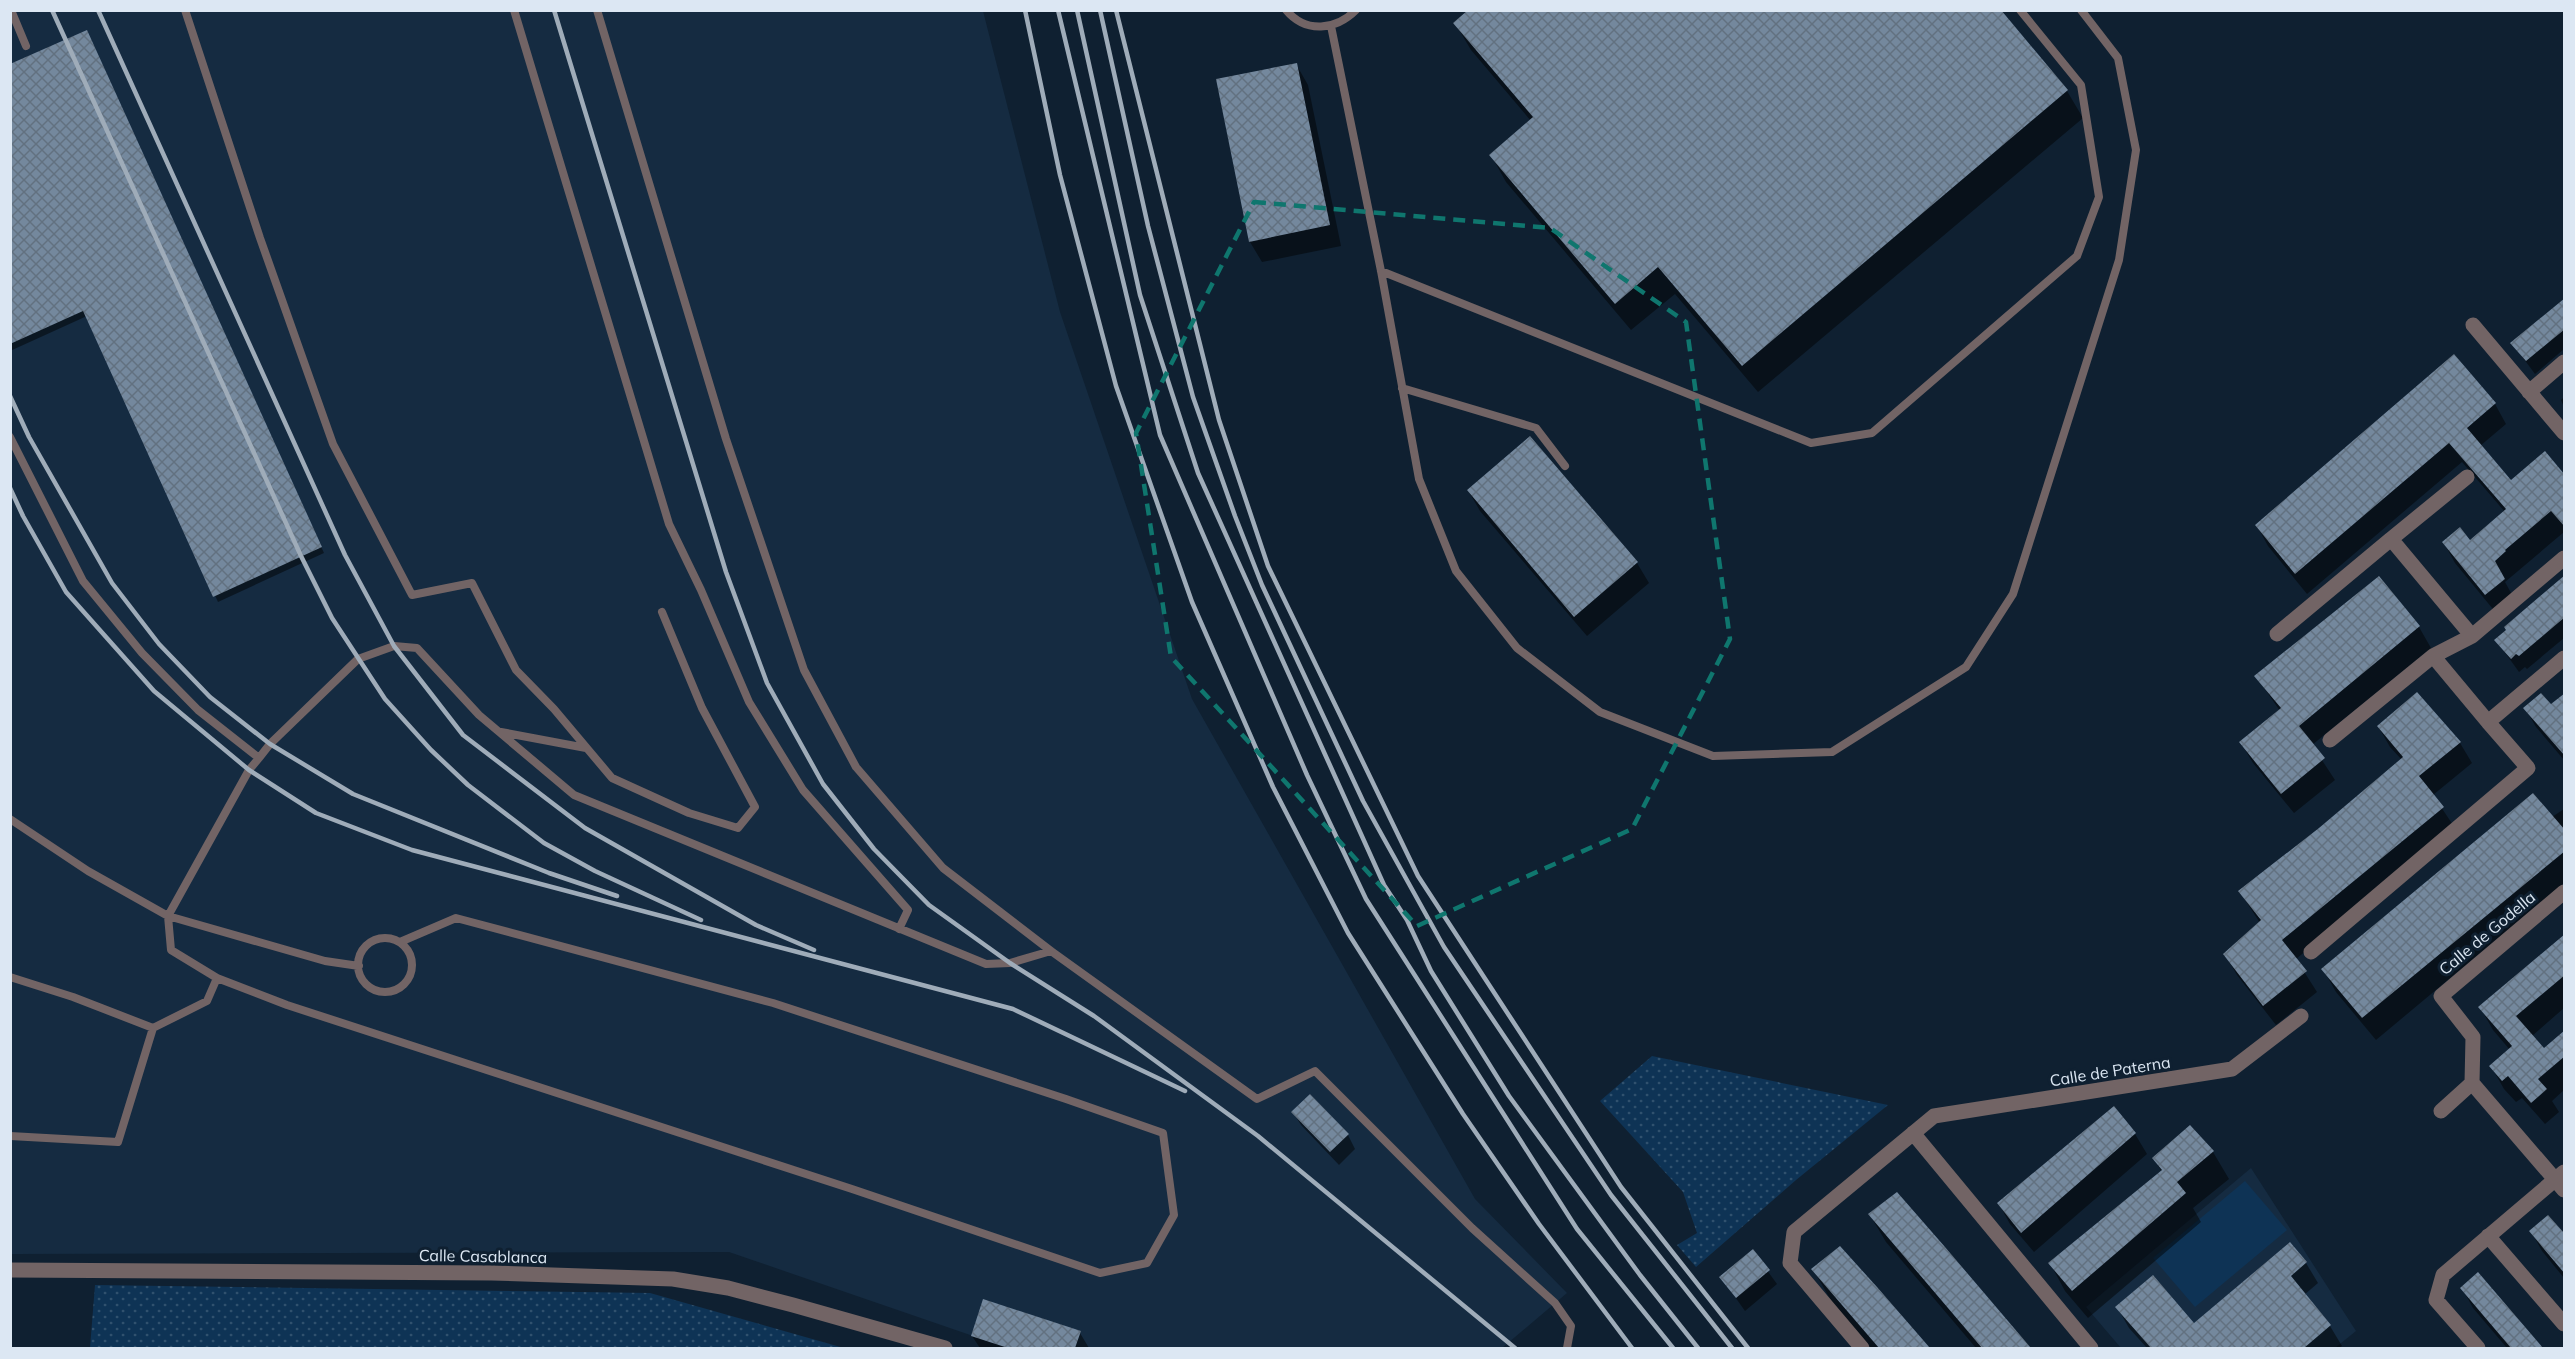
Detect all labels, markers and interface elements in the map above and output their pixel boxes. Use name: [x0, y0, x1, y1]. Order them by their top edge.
street label: Calle de Godella: [2435, 887, 2539, 979]
street label: Calle de Paterna: [2048, 1052, 2172, 1090]
street label: Calle Casablanca: [419, 1245, 547, 1267]

